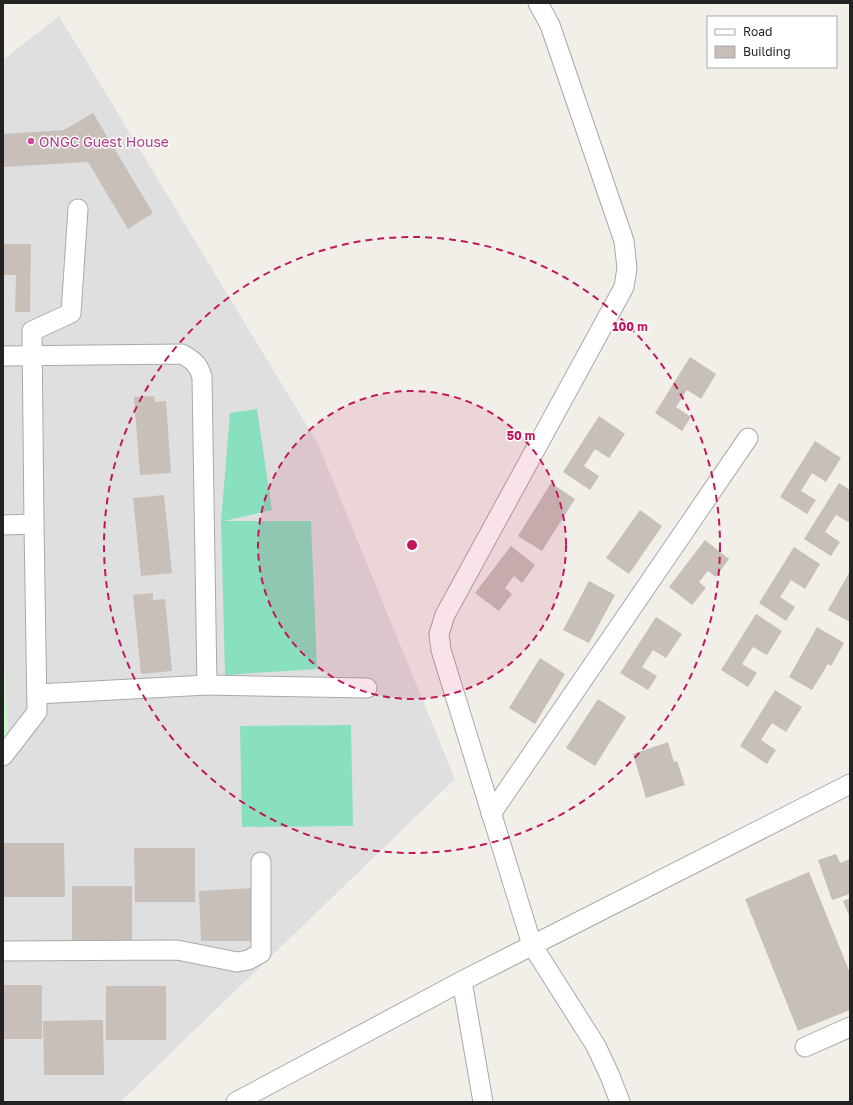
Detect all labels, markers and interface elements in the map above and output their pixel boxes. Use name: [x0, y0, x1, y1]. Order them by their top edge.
legend: [707, 16, 837, 68]
text: Road: [743, 24, 772, 39]
text: Building: [743, 44, 791, 59]
place label: ONGC Guest House: [39, 133, 169, 150]
marker: ONGC Guest House: [26, 136, 36, 146]
text: 100 m: [612, 319, 648, 334]
text: 50 m: [507, 428, 535, 443]
centre of rings: [405, 538, 419, 552]

